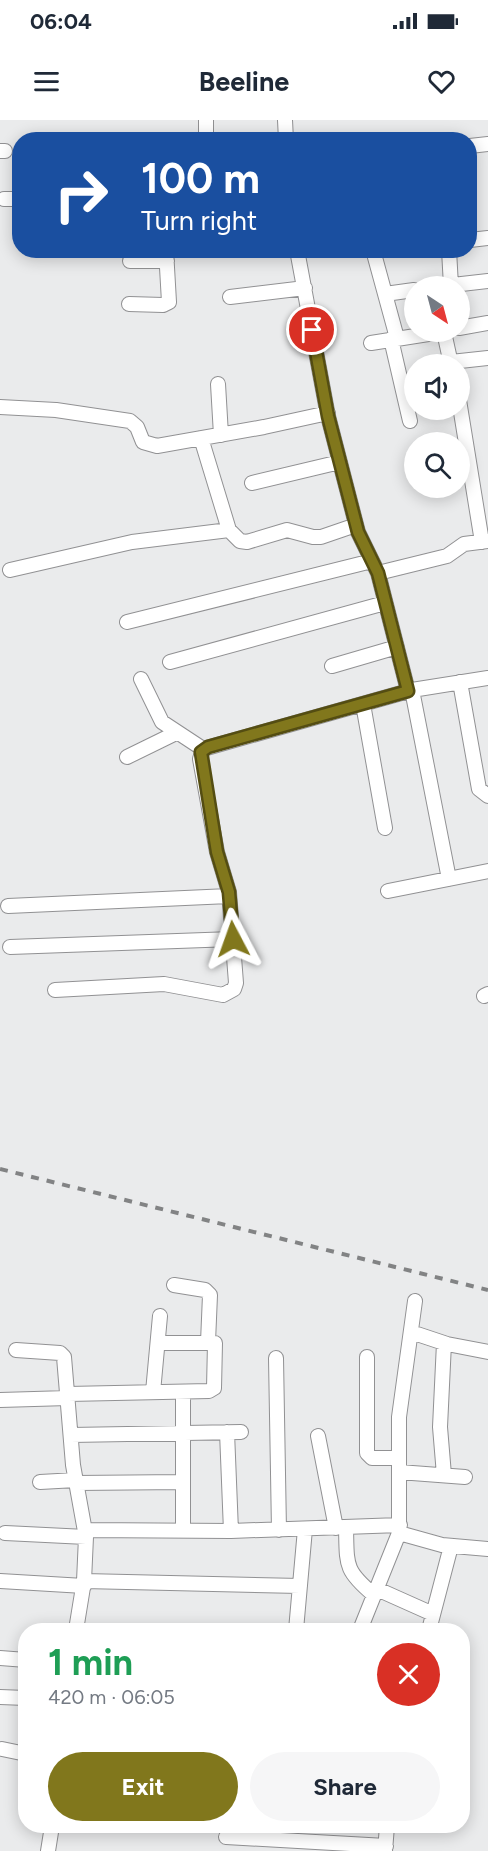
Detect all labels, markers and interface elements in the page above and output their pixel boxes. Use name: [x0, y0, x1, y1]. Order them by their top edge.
text: 06:04: [30, 8, 92, 35]
icon: menu: [30, 65, 63, 98]
text: Beeline: [199, 65, 289, 98]
icon: heart: [425, 65, 458, 98]
text: 100 m: [141, 153, 260, 204]
icon: right: [42, 156, 120, 234]
text: Turn right: [141, 204, 257, 237]
north arrow: [404, 276, 470, 342]
map controls: [404, 276, 470, 498]
pin: [286, 304, 337, 355]
icon: arrive: [295, 313, 328, 346]
button: sound: [404, 354, 470, 420]
button: search: [404, 432, 470, 498]
position arrow: [201, 907, 265, 971]
text: 1 min: [48, 1641, 133, 1684]
button: close: [377, 1643, 440, 1706]
text: 420 m · 06:05: [48, 1685, 175, 1709]
button: Exit: [48, 1752, 238, 1821]
button: Share: [250, 1752, 440, 1821]

